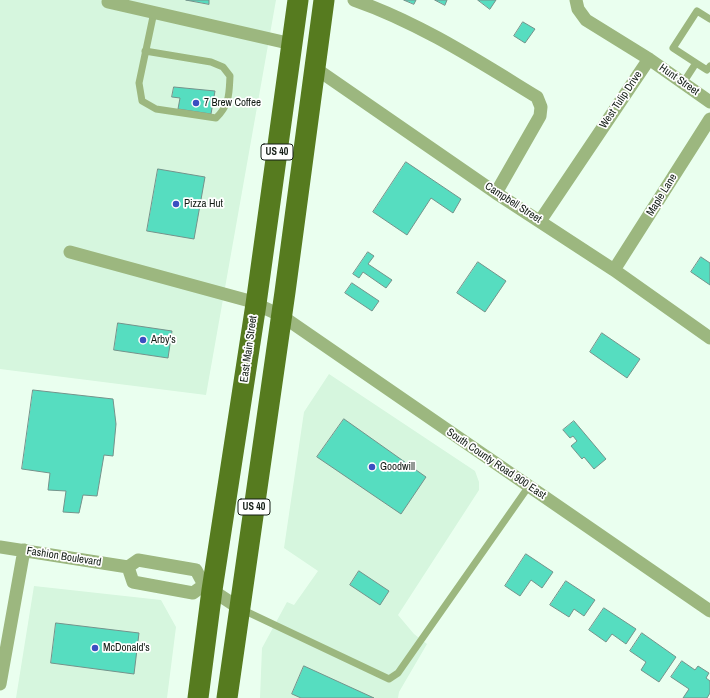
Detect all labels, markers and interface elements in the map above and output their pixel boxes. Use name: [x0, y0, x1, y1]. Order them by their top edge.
street label: Hunt Street: [657, 62, 701, 98]
street label: West Tulip Drive: [597, 69, 645, 131]
place label: 7 Brew Coffee: [204, 96, 261, 110]
marker: 7 Brew Coffee: [191, 98, 201, 108]
road number: US 40: [261, 144, 293, 160]
street label: Maple Lane: [644, 172, 680, 218]
street label: Campbell Street: [482, 180, 544, 226]
place label: Pizza Hut: [184, 197, 223, 211]
marker: Pizza Hut: [171, 199, 181, 209]
street label: East Main Street: [238, 315, 260, 383]
place label: Arby's: [151, 333, 176, 347]
marker: Arby's: [138, 335, 148, 345]
street label: South County Road 900 East: [444, 426, 548, 502]
place label: Goodwill: [380, 460, 415, 474]
marker: Goodwill: [367, 462, 377, 472]
road number: US 40: [238, 499, 270, 515]
street label: Fashion Boulevard: [26, 545, 102, 569]
place label: McDonald's: [103, 641, 150, 655]
marker: McDonald's: [90, 643, 100, 653]

